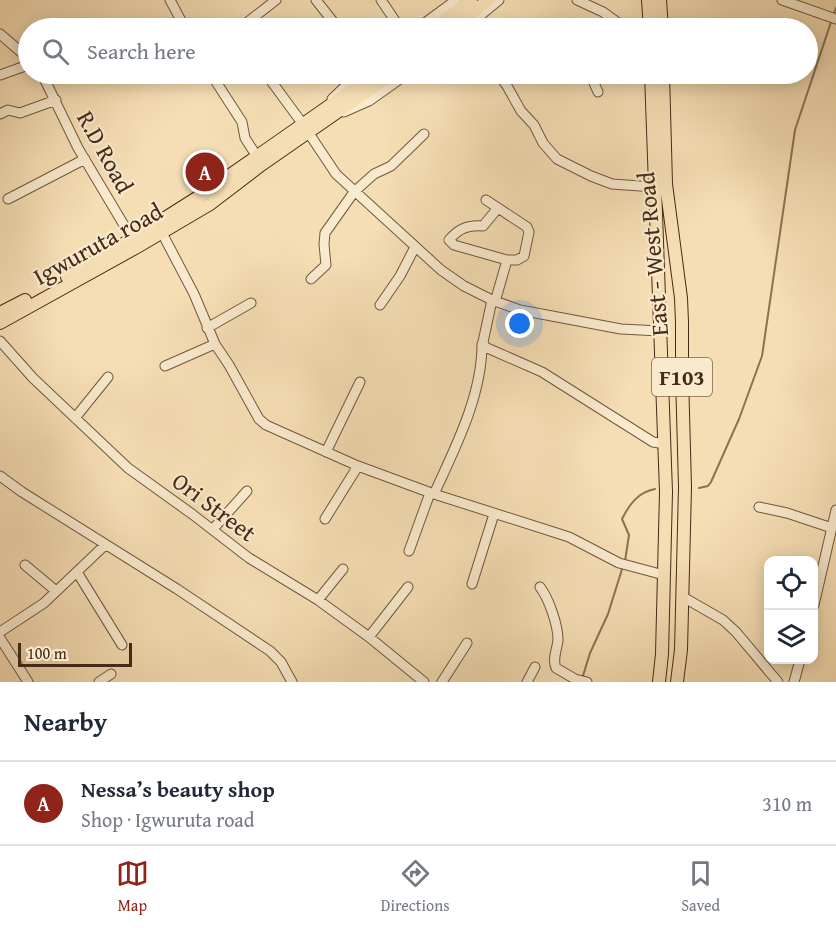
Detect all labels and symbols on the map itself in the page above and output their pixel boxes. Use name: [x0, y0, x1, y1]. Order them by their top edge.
street label: R.D Road: [68, 104, 143, 200]
pin: A: [186, 150, 224, 195]
street label: East - West Road: [628, 170, 677, 338]
street label: Igwuruta road: [27, 193, 169, 294]
your location: [505, 309, 534, 338]
road number: F103: [652, 358, 712, 396]
street label: Ori Street: [165, 463, 264, 550]
scale bar: [18, 640, 132, 668]

